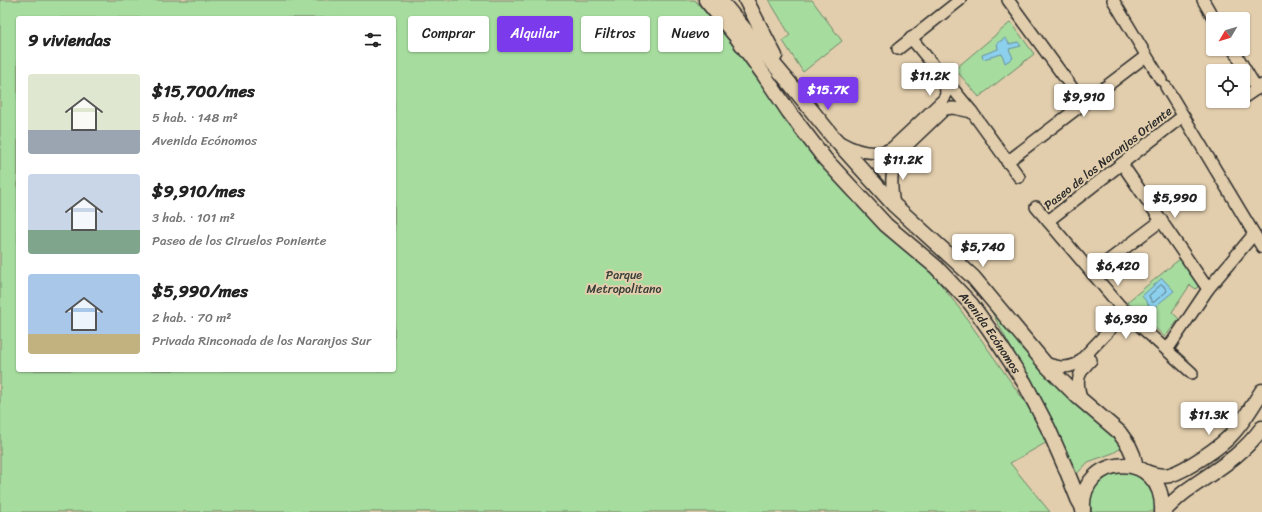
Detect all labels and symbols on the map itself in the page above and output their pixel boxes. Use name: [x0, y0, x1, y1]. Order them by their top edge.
north arrow: [1206, 12, 1250, 56]
pin: $11.2K: [897, 63, 963, 97]
pin: $15.7K: [795, 77, 861, 111]
pin: $9,910: [1051, 84, 1117, 118]
street label: Paseo de los Naranjos Oriente: [1039, 101, 1177, 215]
pin: $11.2K: [870, 147, 936, 181]
pin: $5,990: [1142, 185, 1208, 219]
pin: $5,740: [950, 234, 1016, 268]
pin: $6,420: [1085, 253, 1151, 287]
park label: Parque Metropolitano: [587, 264, 662, 300]
street label: Avenida Ecónomos: [952, 285, 1027, 379]
pin: $6,930: [1093, 306, 1159, 340]
pin: $11.3K: [1176, 402, 1242, 436]

